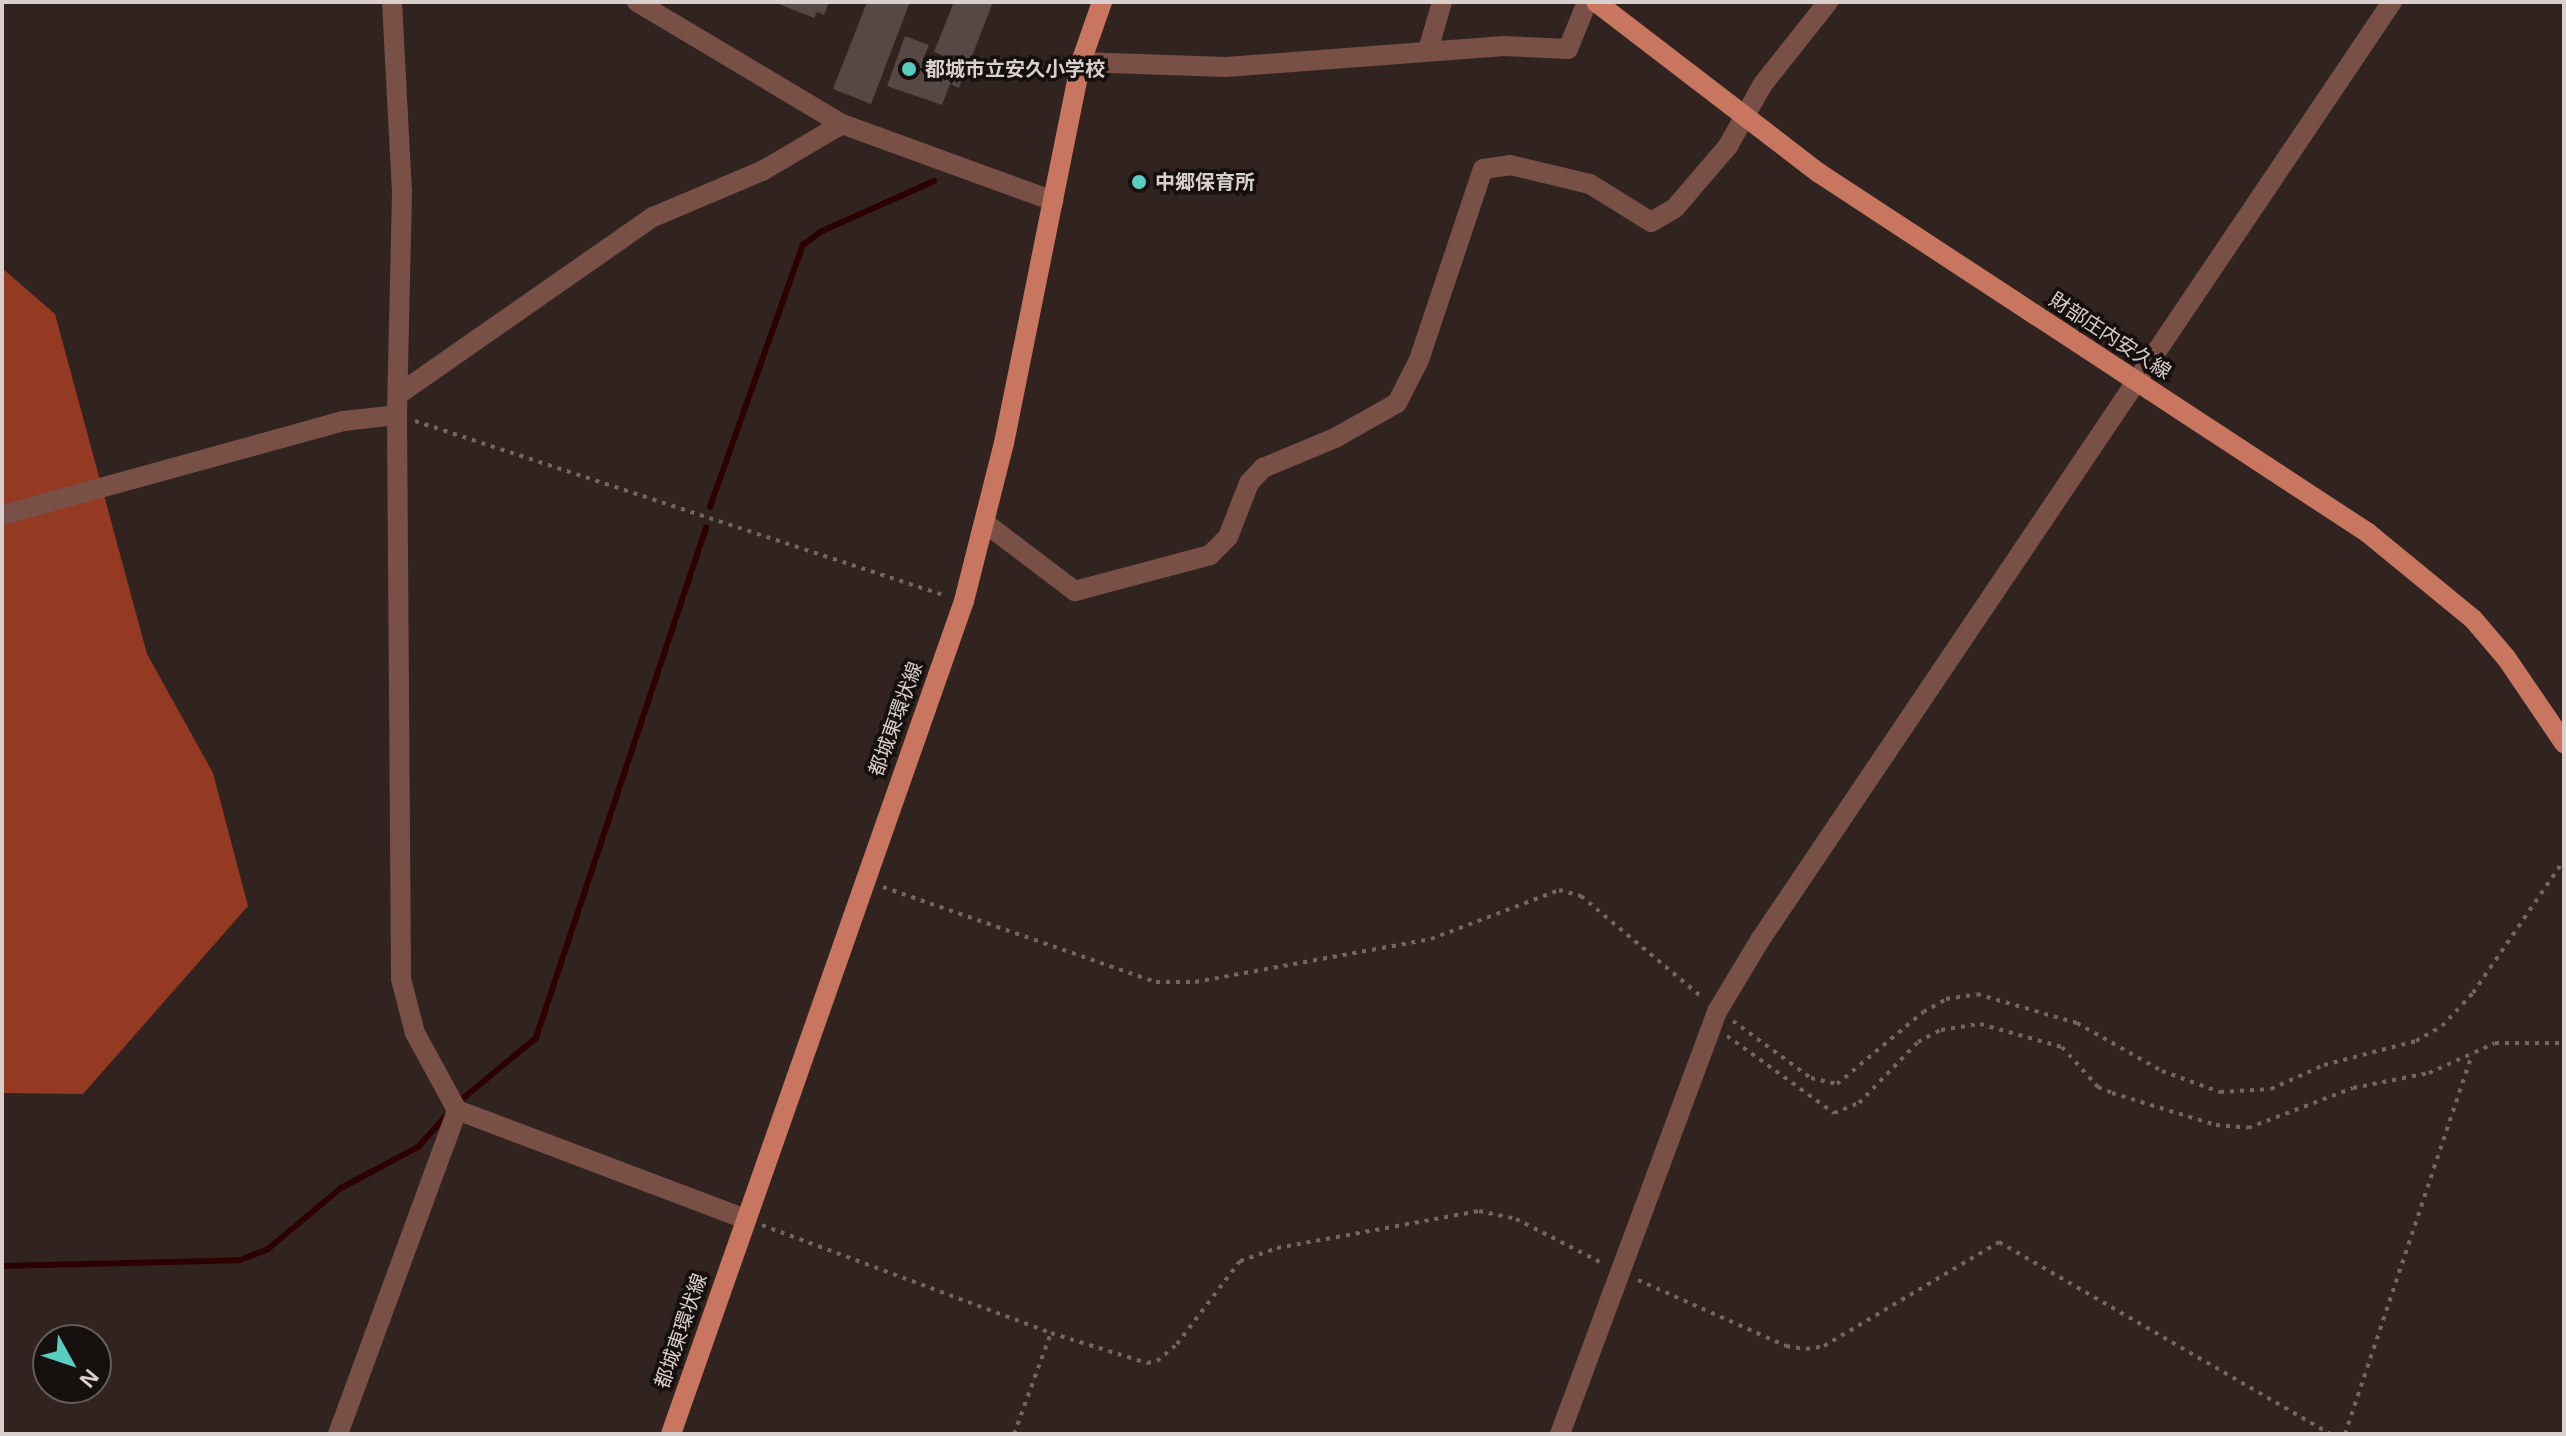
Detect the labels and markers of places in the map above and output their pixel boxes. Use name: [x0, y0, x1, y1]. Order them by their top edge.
place label: 都城市立安久小学校: [925, 57, 1105, 81]
marker: 都城市立安久小学校: [900, 60, 918, 78]
place label: 中郷保育所: [1155, 170, 1255, 194]
marker: 中郷保育所: [1130, 173, 1148, 191]

